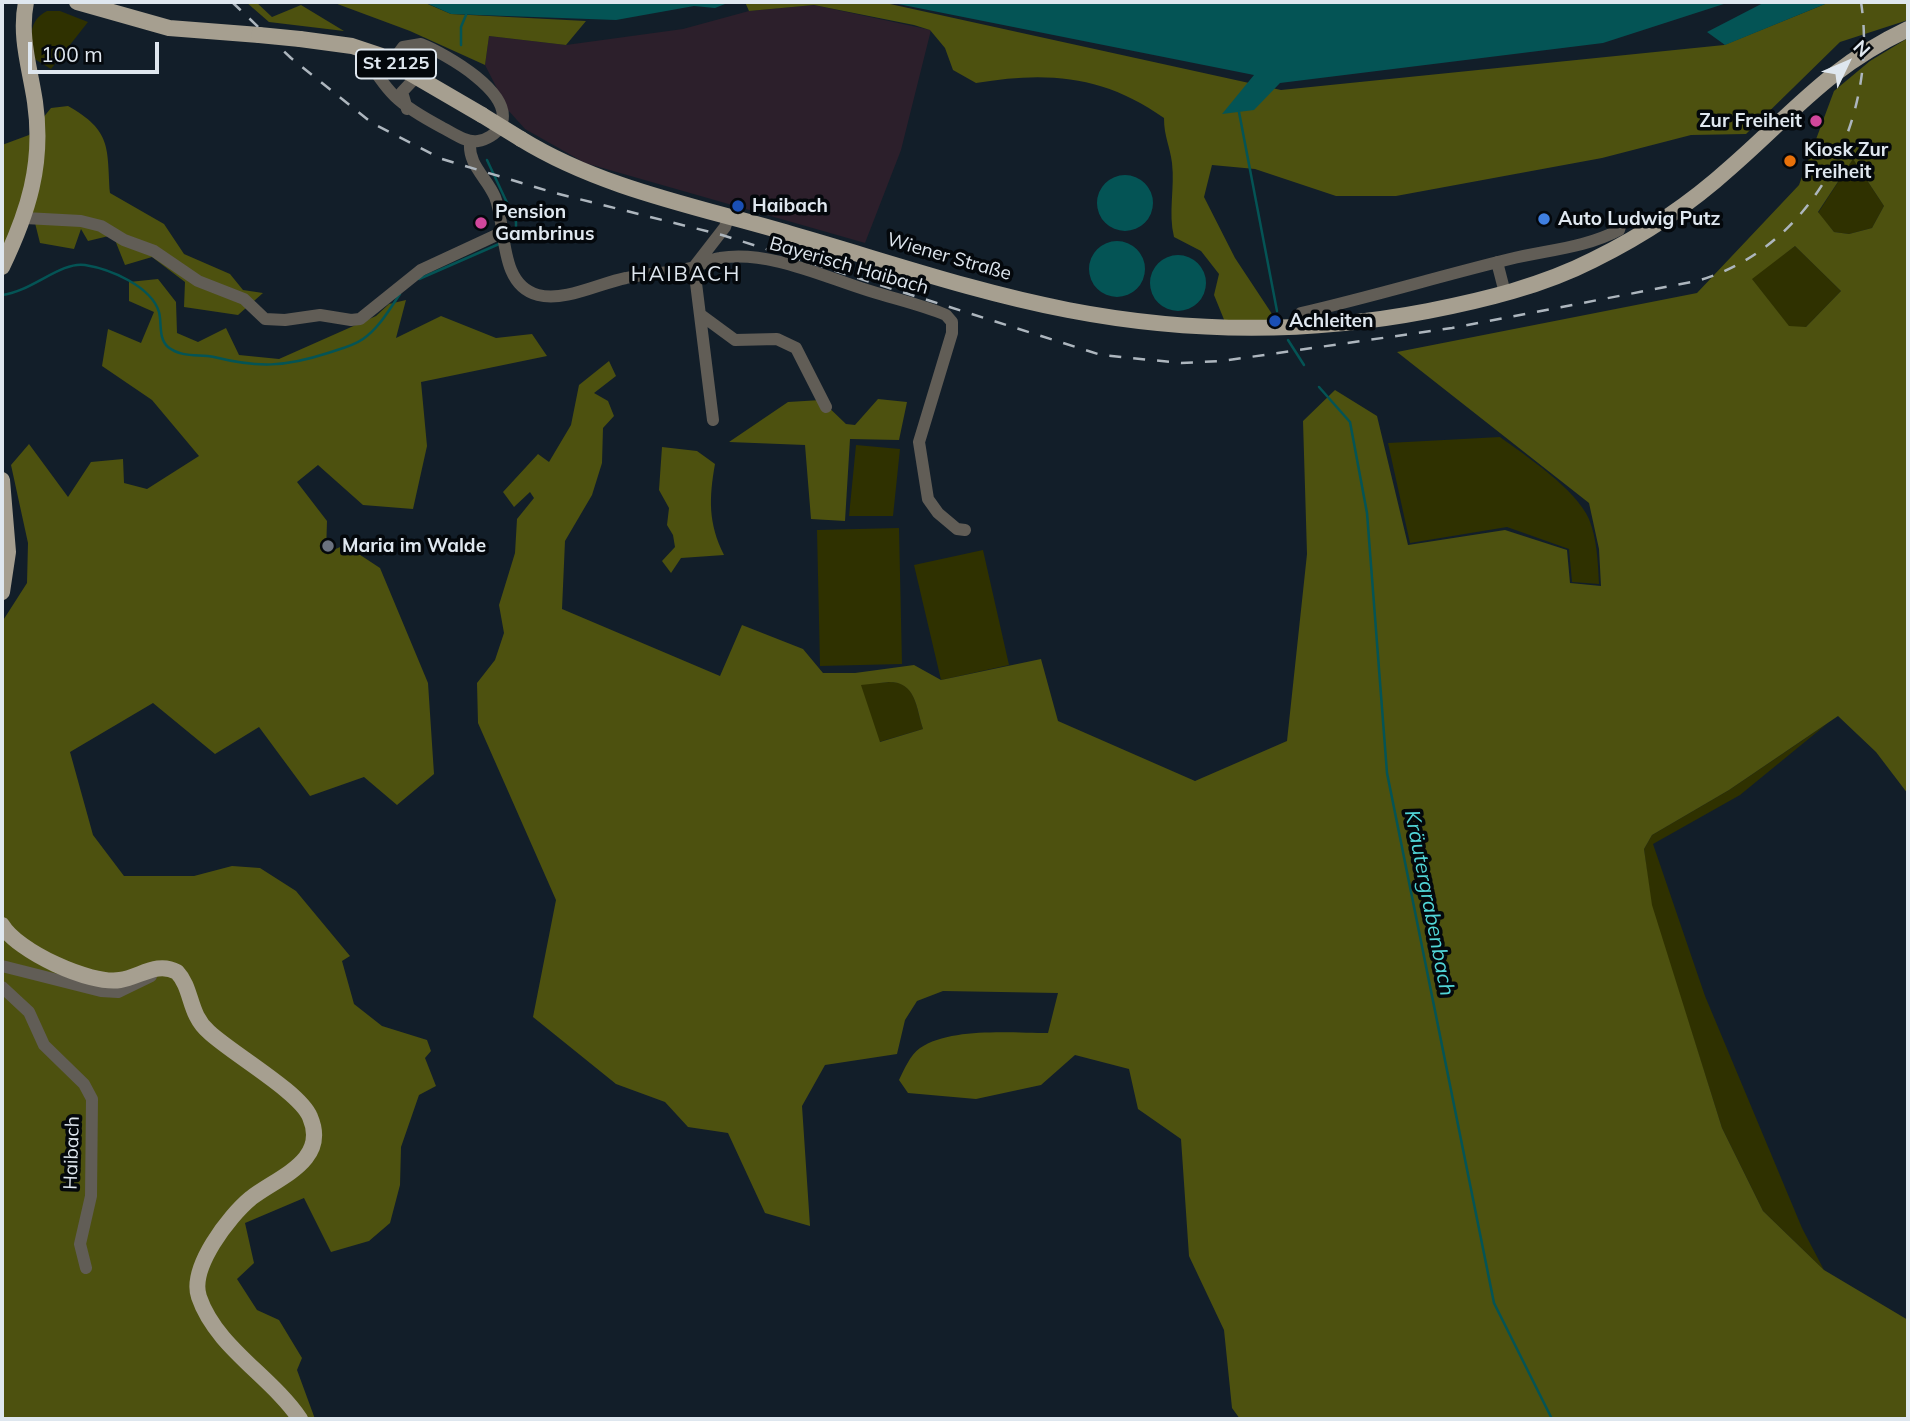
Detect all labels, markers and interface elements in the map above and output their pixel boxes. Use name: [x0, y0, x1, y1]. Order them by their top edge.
scale bar: [32, 28, 163, 72]
north arrow: [1812, 28, 1882, 98]
text: N: [1848, 35, 1876, 62]
text: 100 m: [41, 41, 103, 67]
road number: St 2125: [356, 50, 436, 78]
place label: Zur Freiheit: [1699, 110, 1802, 132]
marker: Zur Freiheit: [1808, 113, 1824, 129]
place label: Kiosk Zur Freiheit: [1804, 139, 1888, 183]
marker: Kiosk Zur Freiheit: [1782, 153, 1798, 169]
place label: Haibach: [752, 195, 828, 217]
marker: Haibach: [730, 198, 746, 214]
place label: Pension Gambrinus: [495, 201, 594, 245]
place label: Auto Ludwig Putz: [1558, 208, 1721, 230]
marker: Auto Ludwig Putz: [1536, 211, 1552, 227]
marker: Pension Gambrinus: [473, 215, 489, 231]
street label: Wiener Straße: [884, 228, 1014, 286]
street label: Bayerisch Haibach: [767, 232, 931, 300]
district label: HAIBACH: [632, 262, 740, 288]
place label: Achleiten: [1289, 310, 1373, 332]
marker: Achleiten: [1267, 313, 1283, 329]
place label: Maria im Walde: [342, 535, 486, 557]
marker: Maria im Walde: [320, 538, 336, 554]
water label: Kräutergrabenbach: [1399, 808, 1459, 998]
street label: Haibach: [59, 1116, 85, 1190]

